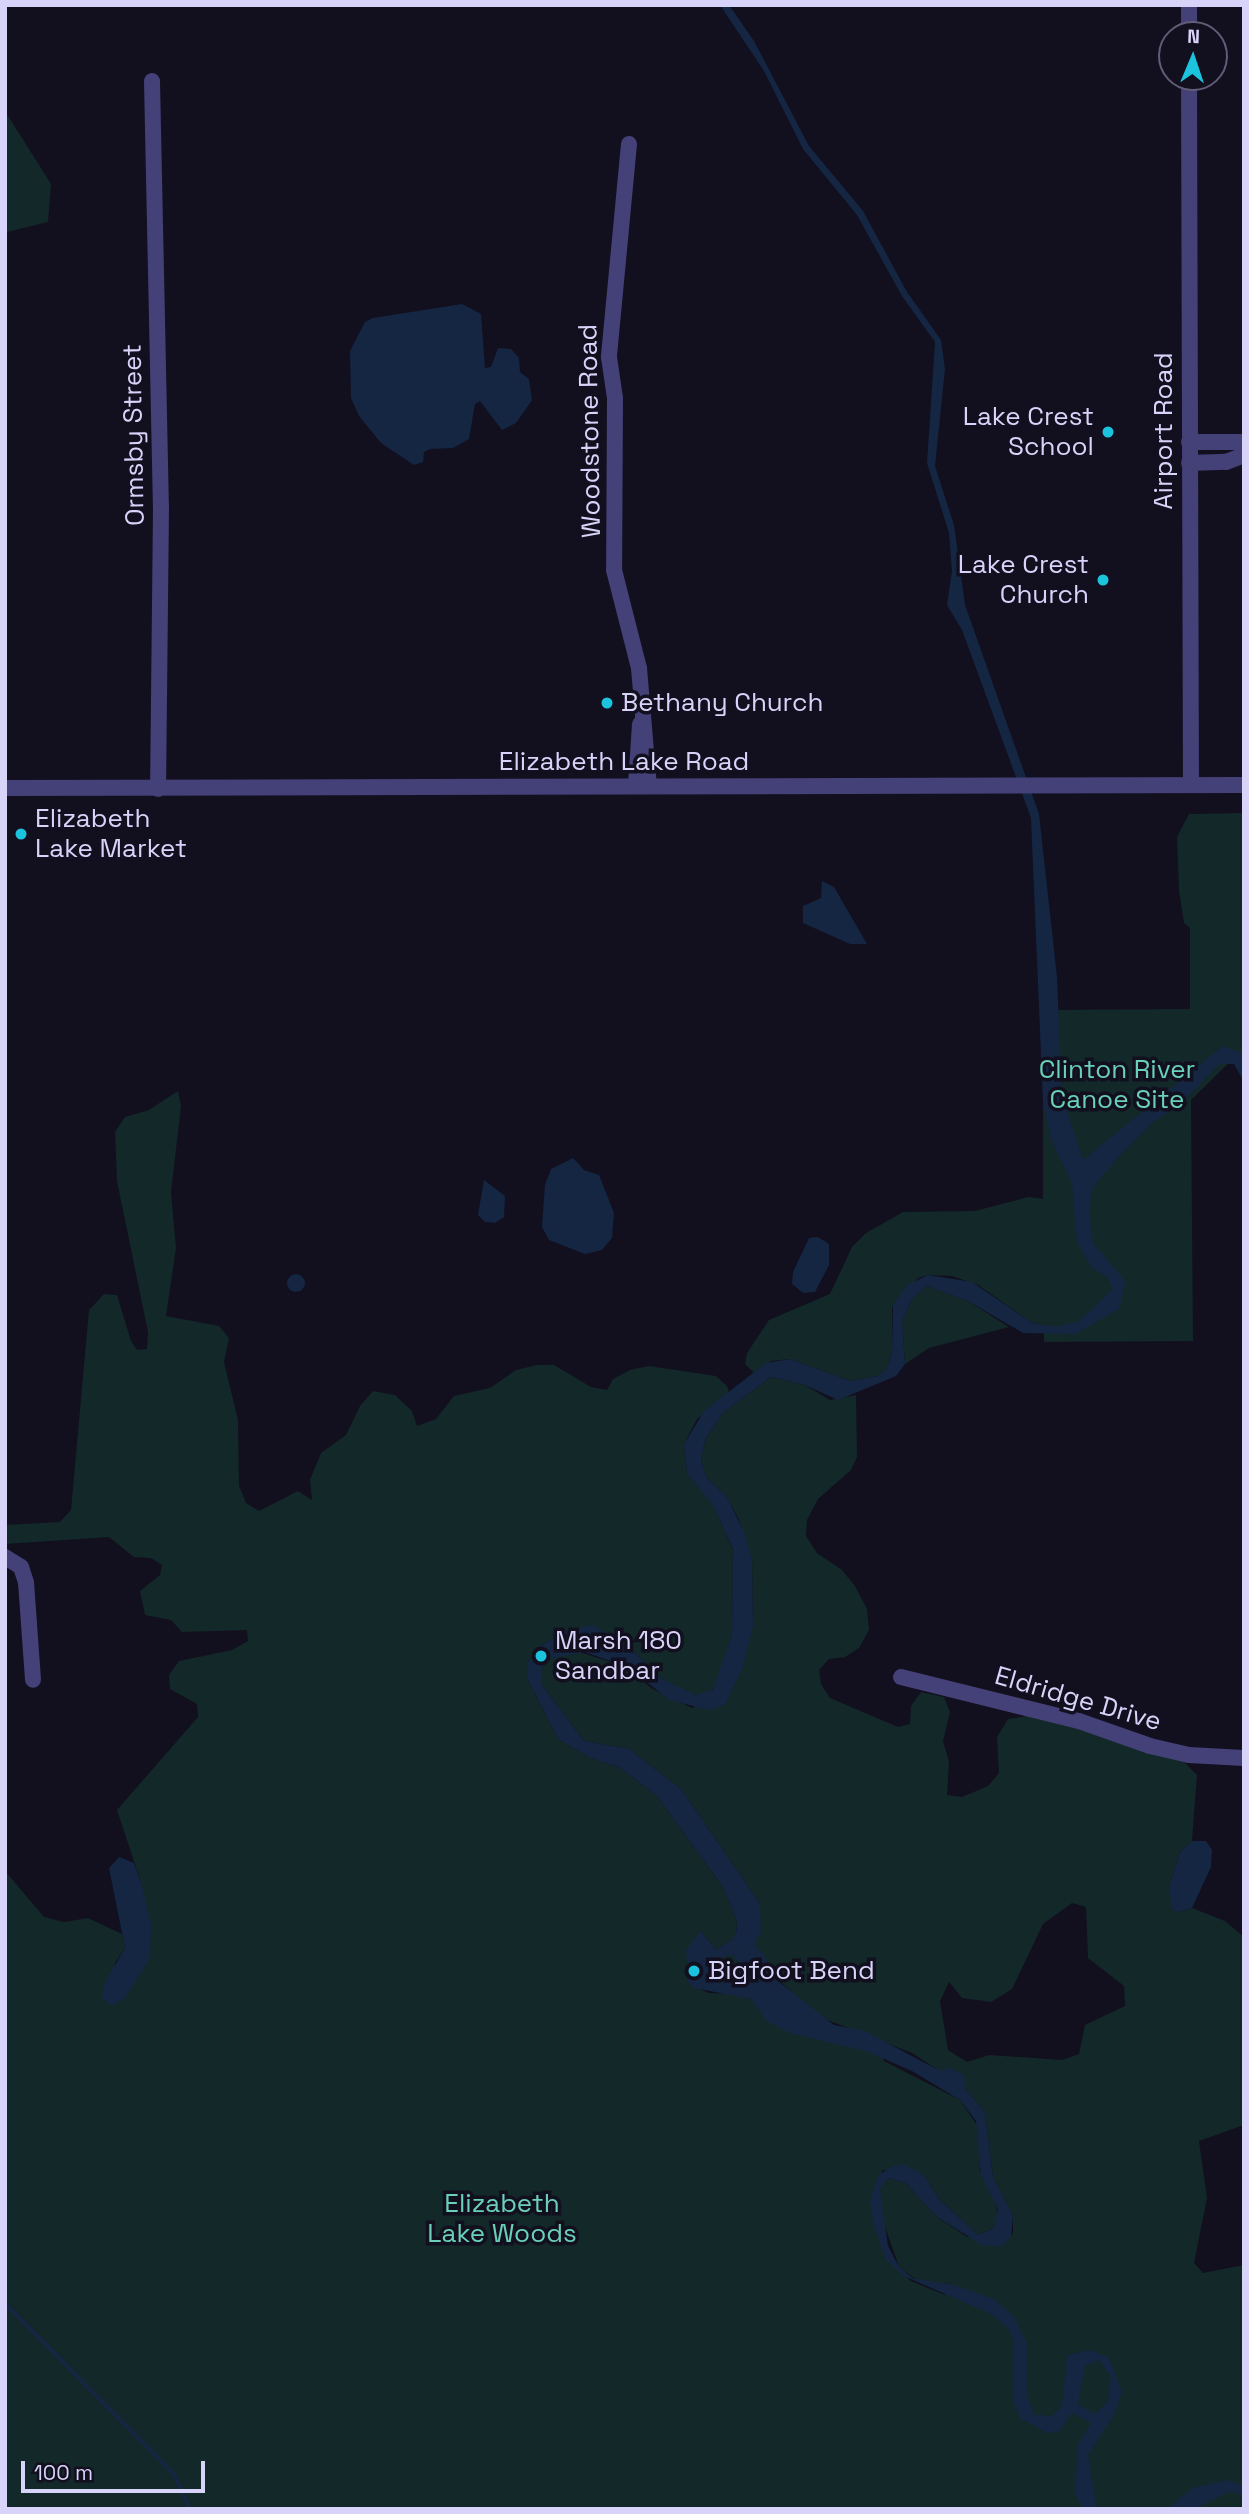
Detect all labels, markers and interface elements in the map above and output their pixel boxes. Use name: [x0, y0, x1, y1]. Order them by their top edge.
north arrow: [1158, 21, 1228, 91]
text: N: [1187, 24, 1200, 49]
street label: Woodstone Road: [573, 324, 607, 538]
street label: Ormsby Street: [117, 344, 151, 526]
street label: Airport Road: [1148, 352, 1180, 510]
place label: Lake Crest School: [963, 401, 1094, 462]
marker: Lake Crest School: [1100, 424, 1116, 440]
place label: Lake Crest Church: [958, 549, 1089, 610]
marker: Lake Crest Church: [1095, 572, 1111, 588]
place label: Bethany Church: [621, 687, 823, 719]
marker: Bethany Church: [599, 695, 615, 711]
street label: Elizabeth Lake Road: [499, 746, 749, 778]
place label: Elizabeth Lake Market: [35, 803, 187, 864]
marker: Elizabeth Lake Market: [13, 826, 29, 842]
park label: Clinton River Canoe Site: [1039, 1054, 1195, 1116]
place label: Marsh 180 Sandbar: [555, 1625, 682, 1686]
marker: Marsh 180 Sandbar: [533, 1648, 549, 1664]
street label: Eldridge Drive: [991, 1660, 1165, 1738]
place label: Bigfoot Bend: [708, 1955, 875, 1987]
marker: Bigfoot Bend: [686, 1963, 702, 1979]
park label: Elizabeth Lake Woods: [427, 2188, 577, 2250]
scale bar: [24, 2448, 208, 2492]
text: 100 m: [34, 2459, 93, 2486]

